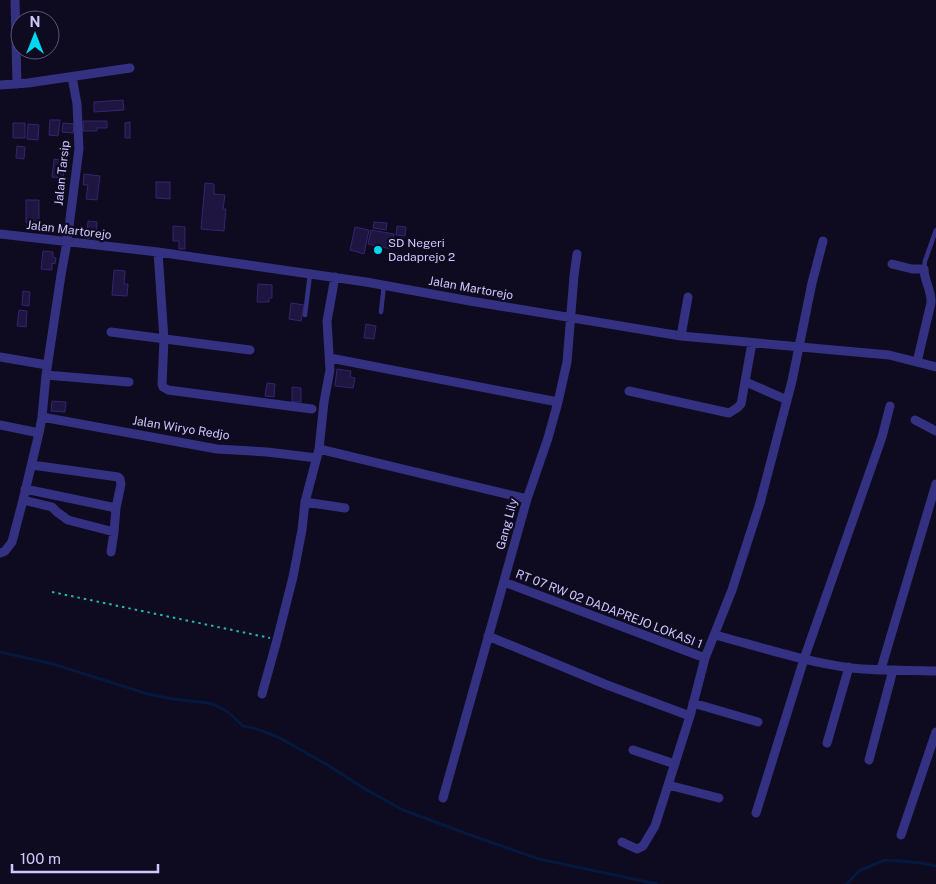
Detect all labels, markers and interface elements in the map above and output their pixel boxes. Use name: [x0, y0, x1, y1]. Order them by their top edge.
north arrow: [10, 10, 60, 60]
text: N: [30, 14, 40, 30]
street label: Jalan Tarsip: [52, 140, 72, 206]
street label: Jalan Martorejo: [26, 218, 113, 242]
place label: SD Negeri Dadaprejo 2: [388, 236, 455, 264]
marker: SD Negeri Dadaprejo 2: [372, 244, 384, 256]
street label: Jalan Martorejo: [428, 274, 515, 302]
street label: Jalan Wiryo Redjo: [131, 413, 231, 443]
street label: Gang Lily: [493, 496, 521, 551]
street label: RT 07 RW 02 DADAPREJO LOKASI 1: [514, 567, 704, 651]
scale bar: [12, 842, 159, 874]
text: 100 m: [20, 850, 61, 867]

